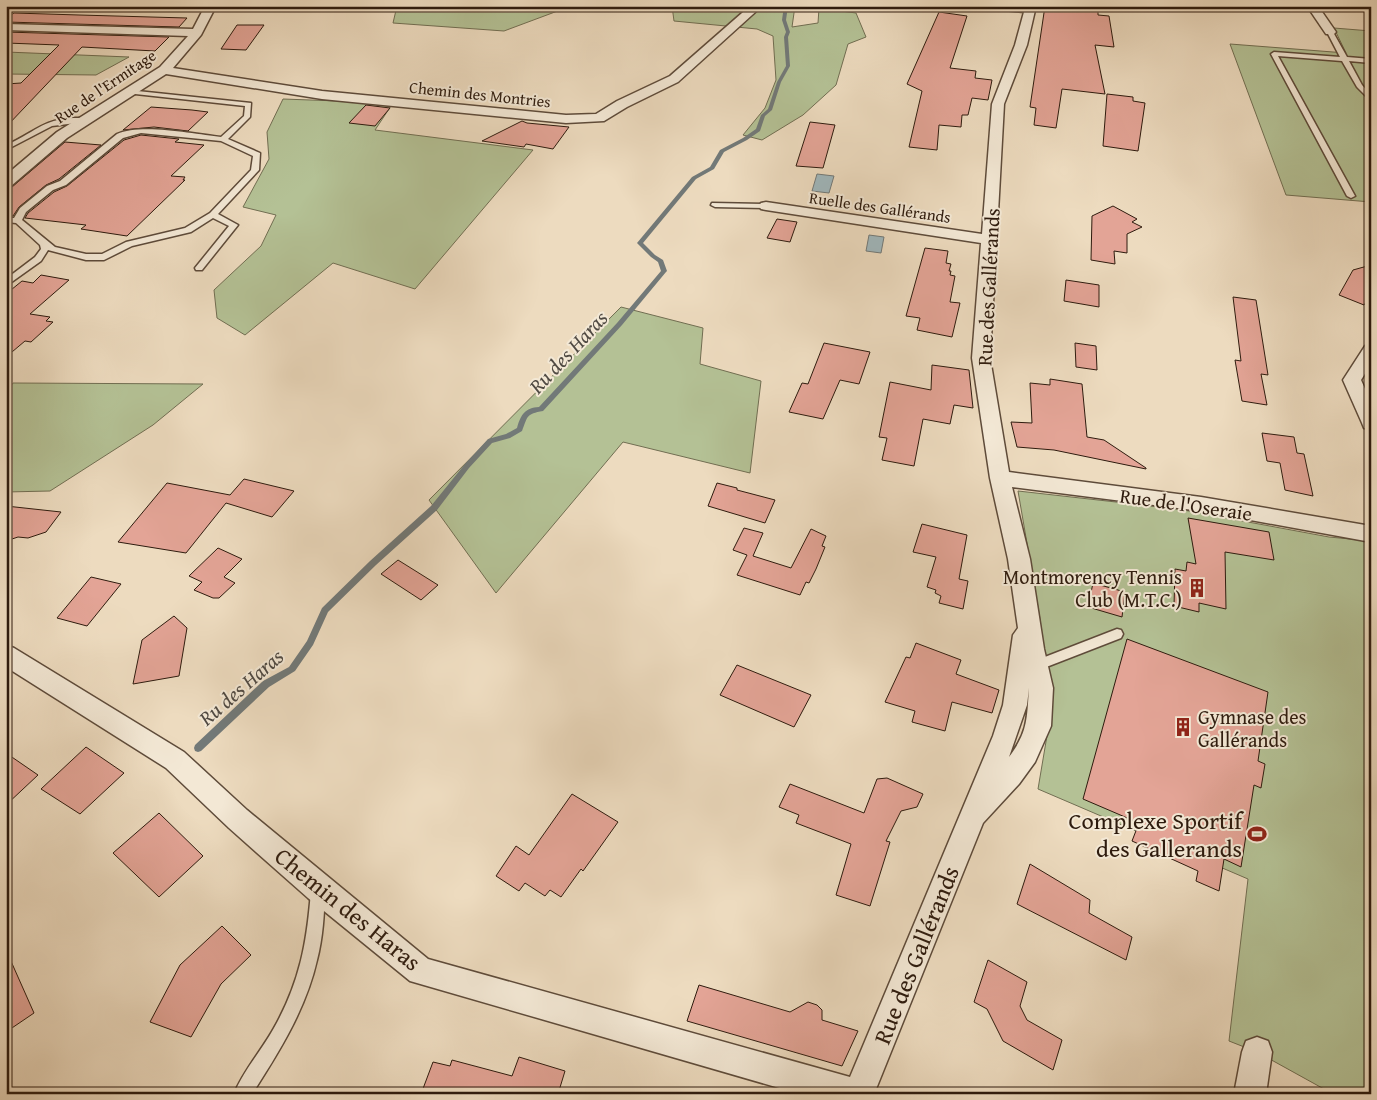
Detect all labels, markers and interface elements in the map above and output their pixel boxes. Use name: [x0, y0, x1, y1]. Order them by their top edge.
street label: Rue de l'Ermitage: [49, 43, 161, 129]
street label: Chemin des Montries: [408, 75, 552, 113]
street label: Ruelle des Gallérands: [808, 185, 952, 229]
street label: Rue des Gallérands: [969, 207, 1007, 367]
water label: Ru des Haras: [521, 303, 615, 401]
street label: Rue de l'Oseraie: [1118, 480, 1254, 528]
place label: Montmorency Tennis Club (M.T.C.): [1003, 562, 1182, 614]
building icon: Montmorency Tennis Club (M.T.C.): [1186, 577, 1208, 599]
water label: Ru des Haras: [191, 641, 291, 733]
place label: Gymnase des Gallérands: [1198, 702, 1307, 754]
building icon: Gymnase des Gallérands: [1172, 716, 1194, 738]
place label: Complexe Sportif des Gallerands: [1068, 803, 1244, 866]
sports icon: Complexe Sportif des Gallerands: [1246, 823, 1268, 845]
street label: Chemin des Haras: [267, 839, 429, 979]
street label: Rue des Gallérands: [864, 861, 968, 1049]

